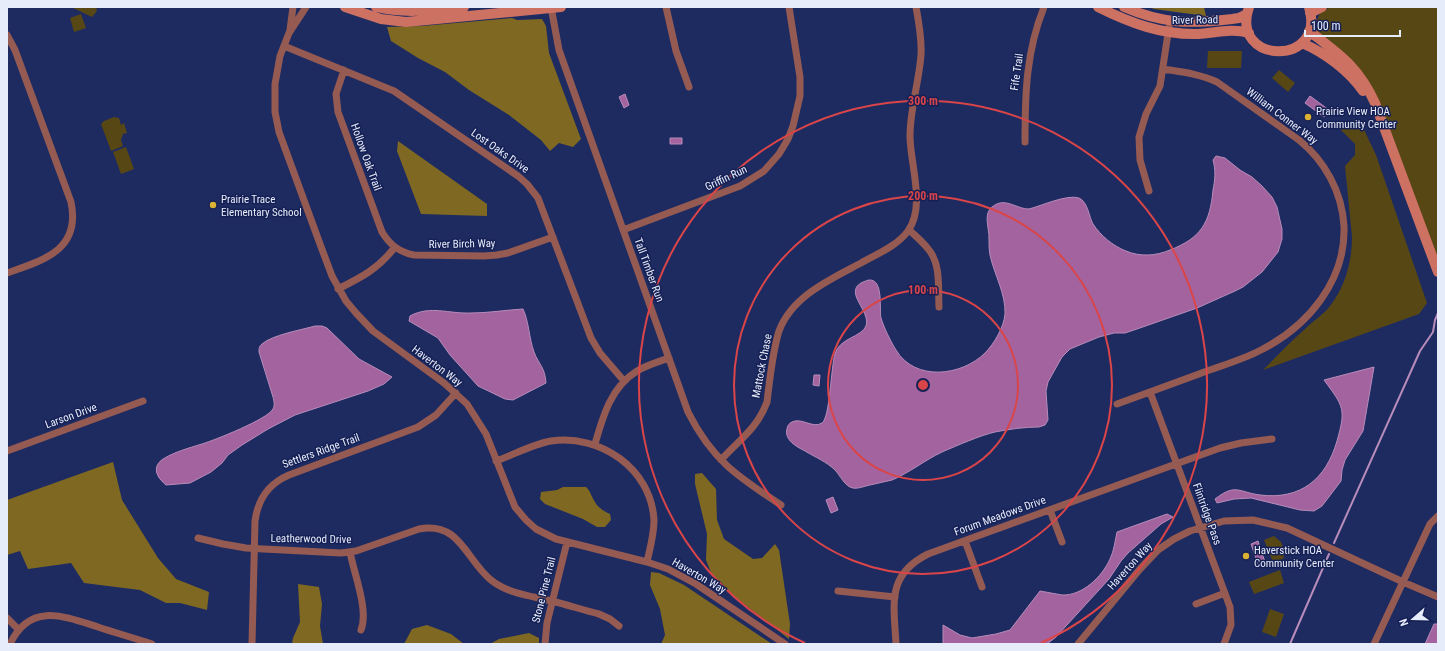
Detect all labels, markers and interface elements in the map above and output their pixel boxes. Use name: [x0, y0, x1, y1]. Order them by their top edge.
scale bar: [1305, 12, 1400, 38]
street label: River Road: [1172, 13, 1218, 27]
text: 100 m: [1311, 19, 1341, 33]
street label: Fife Trail: [1008, 53, 1026, 91]
street label: William Conner Way: [1244, 85, 1321, 147]
text: 300 m: [908, 94, 938, 108]
place label: Prairie View HOA Community Center: [1316, 105, 1397, 131]
marker: Prairie View HOA Community Center: [1303, 112, 1313, 122]
street label: Hollow Oak Trail: [348, 122, 384, 192]
street label: Lost Oaks Drive: [468, 126, 532, 176]
street label: Griffin Run: [703, 163, 749, 193]
text: 200 m: [908, 189, 938, 203]
place label: Prairie Trace Elementary School: [221, 193, 302, 219]
marker: Prairie Trace Elementary School: [208, 200, 218, 210]
street label: Tall Timber Run: [631, 236, 667, 304]
street label: River Birch Way: [429, 237, 496, 251]
text: 100 m: [908, 283, 938, 297]
street label: Mattock Chase: [749, 333, 775, 399]
street label: Haverton Way: [409, 343, 465, 389]
centre of rings: [916, 378, 930, 392]
street label: Larson Drive: [43, 401, 99, 431]
street label: Settlers Ridge Trail: [281, 431, 361, 471]
street label: Flintridge Pass: [1190, 481, 1224, 547]
street label: Forum Meadows Drive: [952, 493, 1048, 539]
street label: Leatherwood Drive: [270, 532, 352, 546]
street label: Haverton Way: [1105, 539, 1155, 593]
place label: Haverstick HOA Community Center: [1254, 544, 1335, 570]
marker: Haverstick HOA Community Center: [1241, 551, 1251, 561]
street label: Haverton Way: [670, 555, 729, 597]
street label: Stone Pine Trail: [530, 556, 558, 624]
north arrow: [1393, 599, 1433, 639]
text: N: [1397, 617, 1411, 628]

